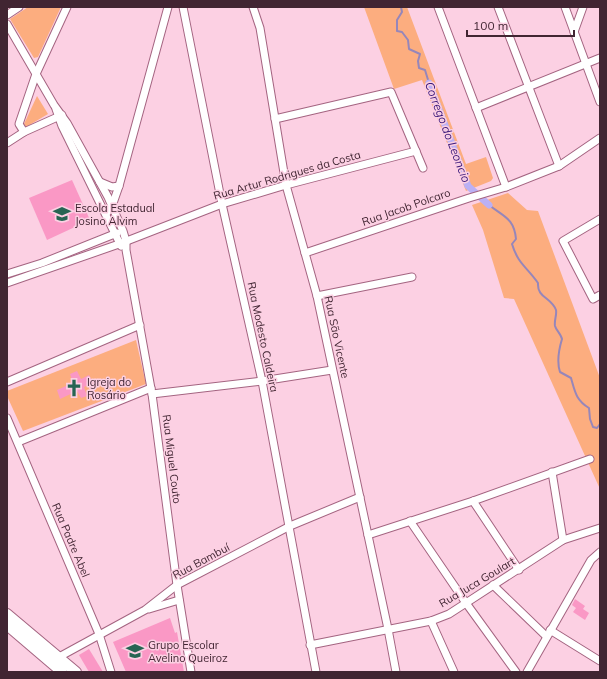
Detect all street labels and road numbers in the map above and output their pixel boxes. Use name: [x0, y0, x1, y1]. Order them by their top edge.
street label: Rua Artur Rodrigues da Costa: [212, 147, 362, 203]
street label: Rua Jacob Polcaro: [360, 185, 452, 229]
street label: Rua Modesto Caldeira: [244, 281, 282, 393]
street label: Rua São Vicente: [321, 295, 353, 379]
street label: Rua Miguel Couto: [160, 414, 184, 504]
street label: Rua Padre Abel: [49, 501, 93, 579]
street label: Rua Bambuí: [170, 539, 233, 582]
street label: Rua Juca Goulart: [436, 554, 518, 610]

